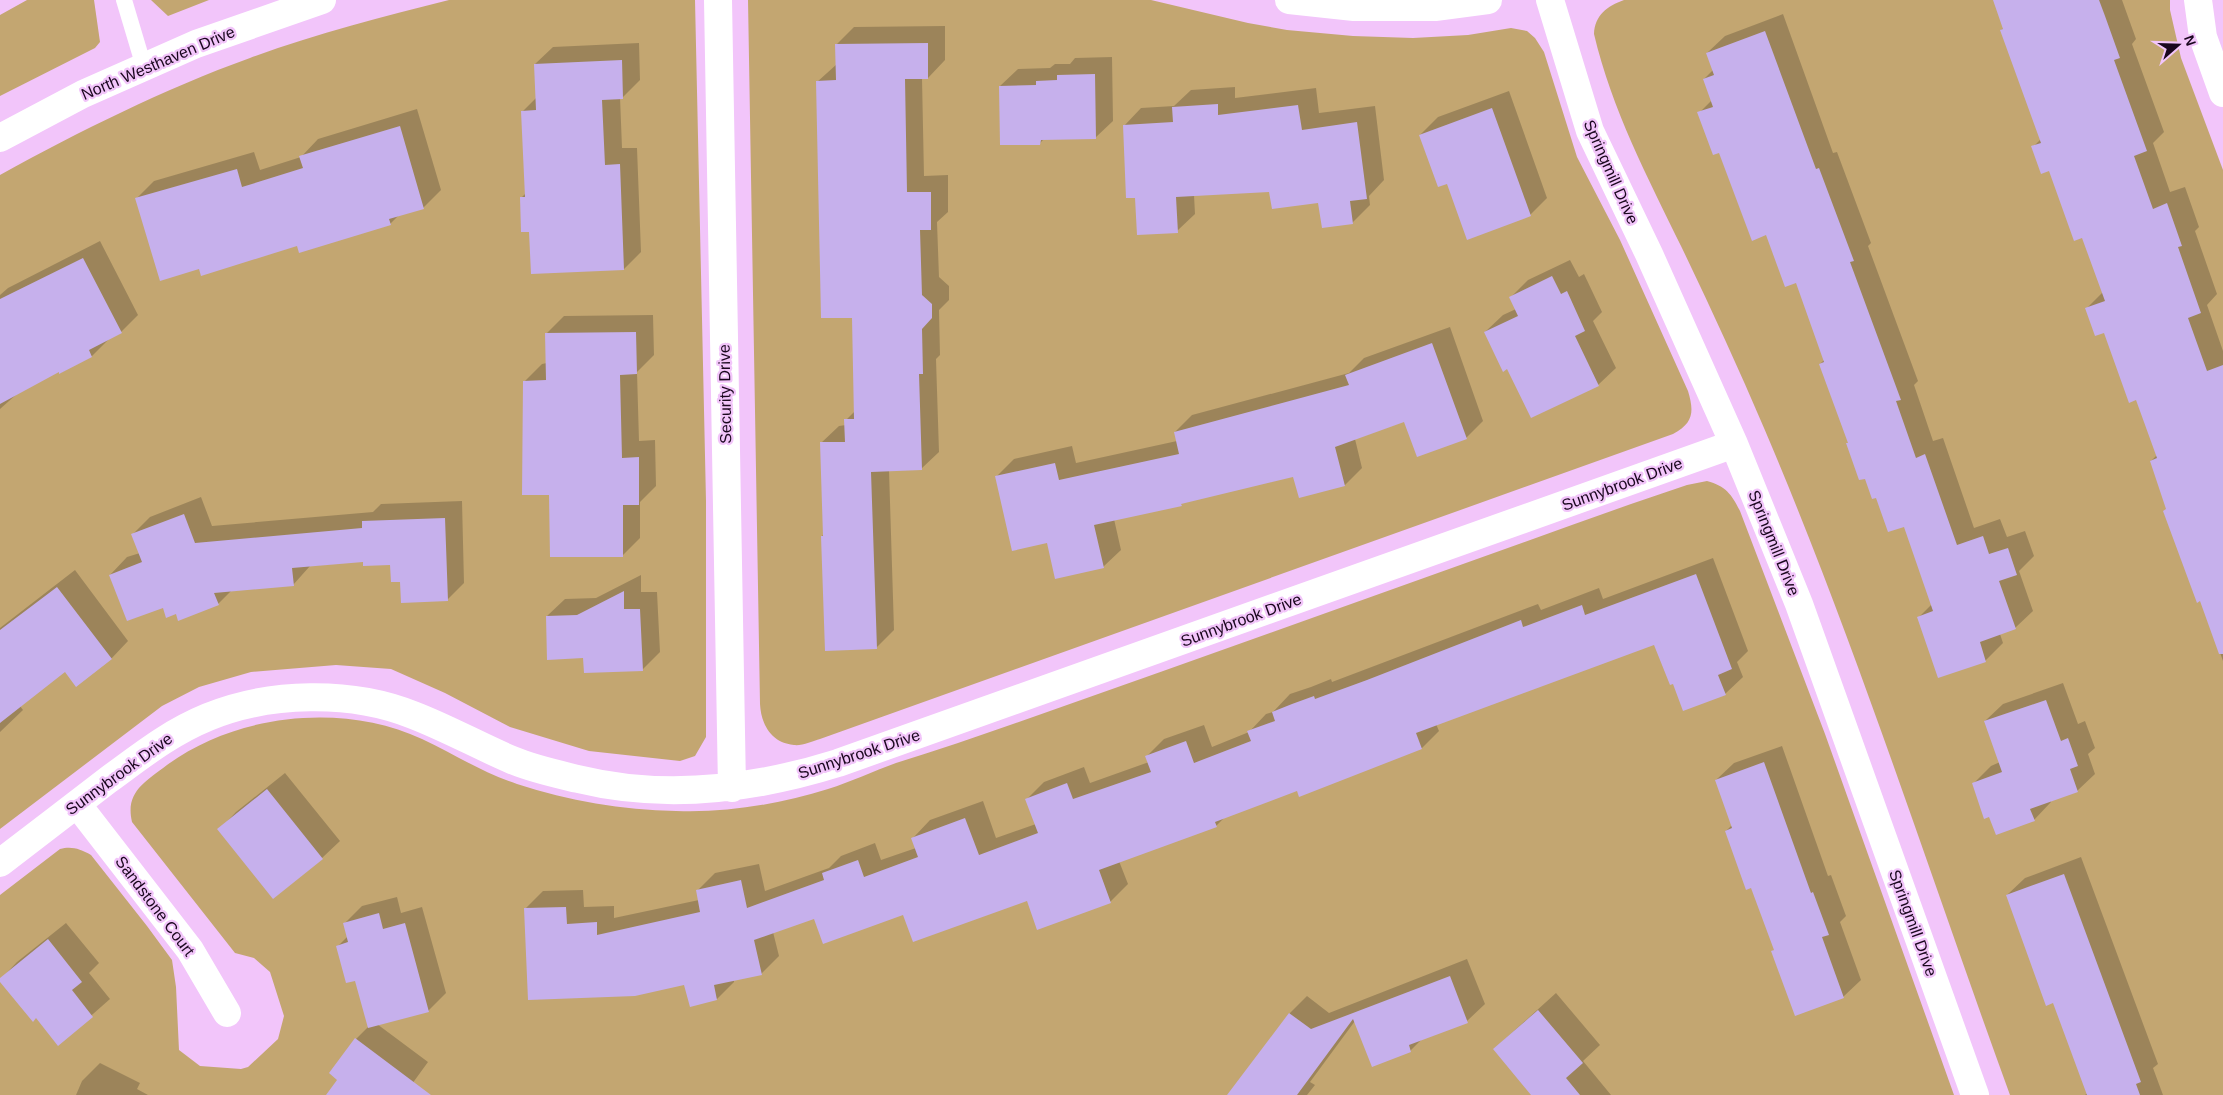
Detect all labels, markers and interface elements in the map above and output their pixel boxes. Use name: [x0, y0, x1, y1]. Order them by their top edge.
north arrow: [2153, 20, 2203, 70]
street label: North Westhaven Drive: [79, 23, 237, 103]
text: N: [2181, 33, 2199, 48]
street label: Springmill Drive: [1580, 117, 1642, 227]
street label: Security Drive: [716, 344, 734, 444]
street label: Sunnybrook Drive: [1559, 454, 1685, 514]
street label: Springmill Drive: [1745, 488, 1803, 598]
street label: Sunnybrook Drive: [1178, 590, 1304, 650]
street label: Sunnybrook Drive: [796, 726, 922, 782]
street label: Sunnybrook Drive: [63, 730, 176, 818]
street label: Sandstone Court: [112, 853, 198, 960]
street label: Springmill Drive: [1886, 867, 1940, 979]

